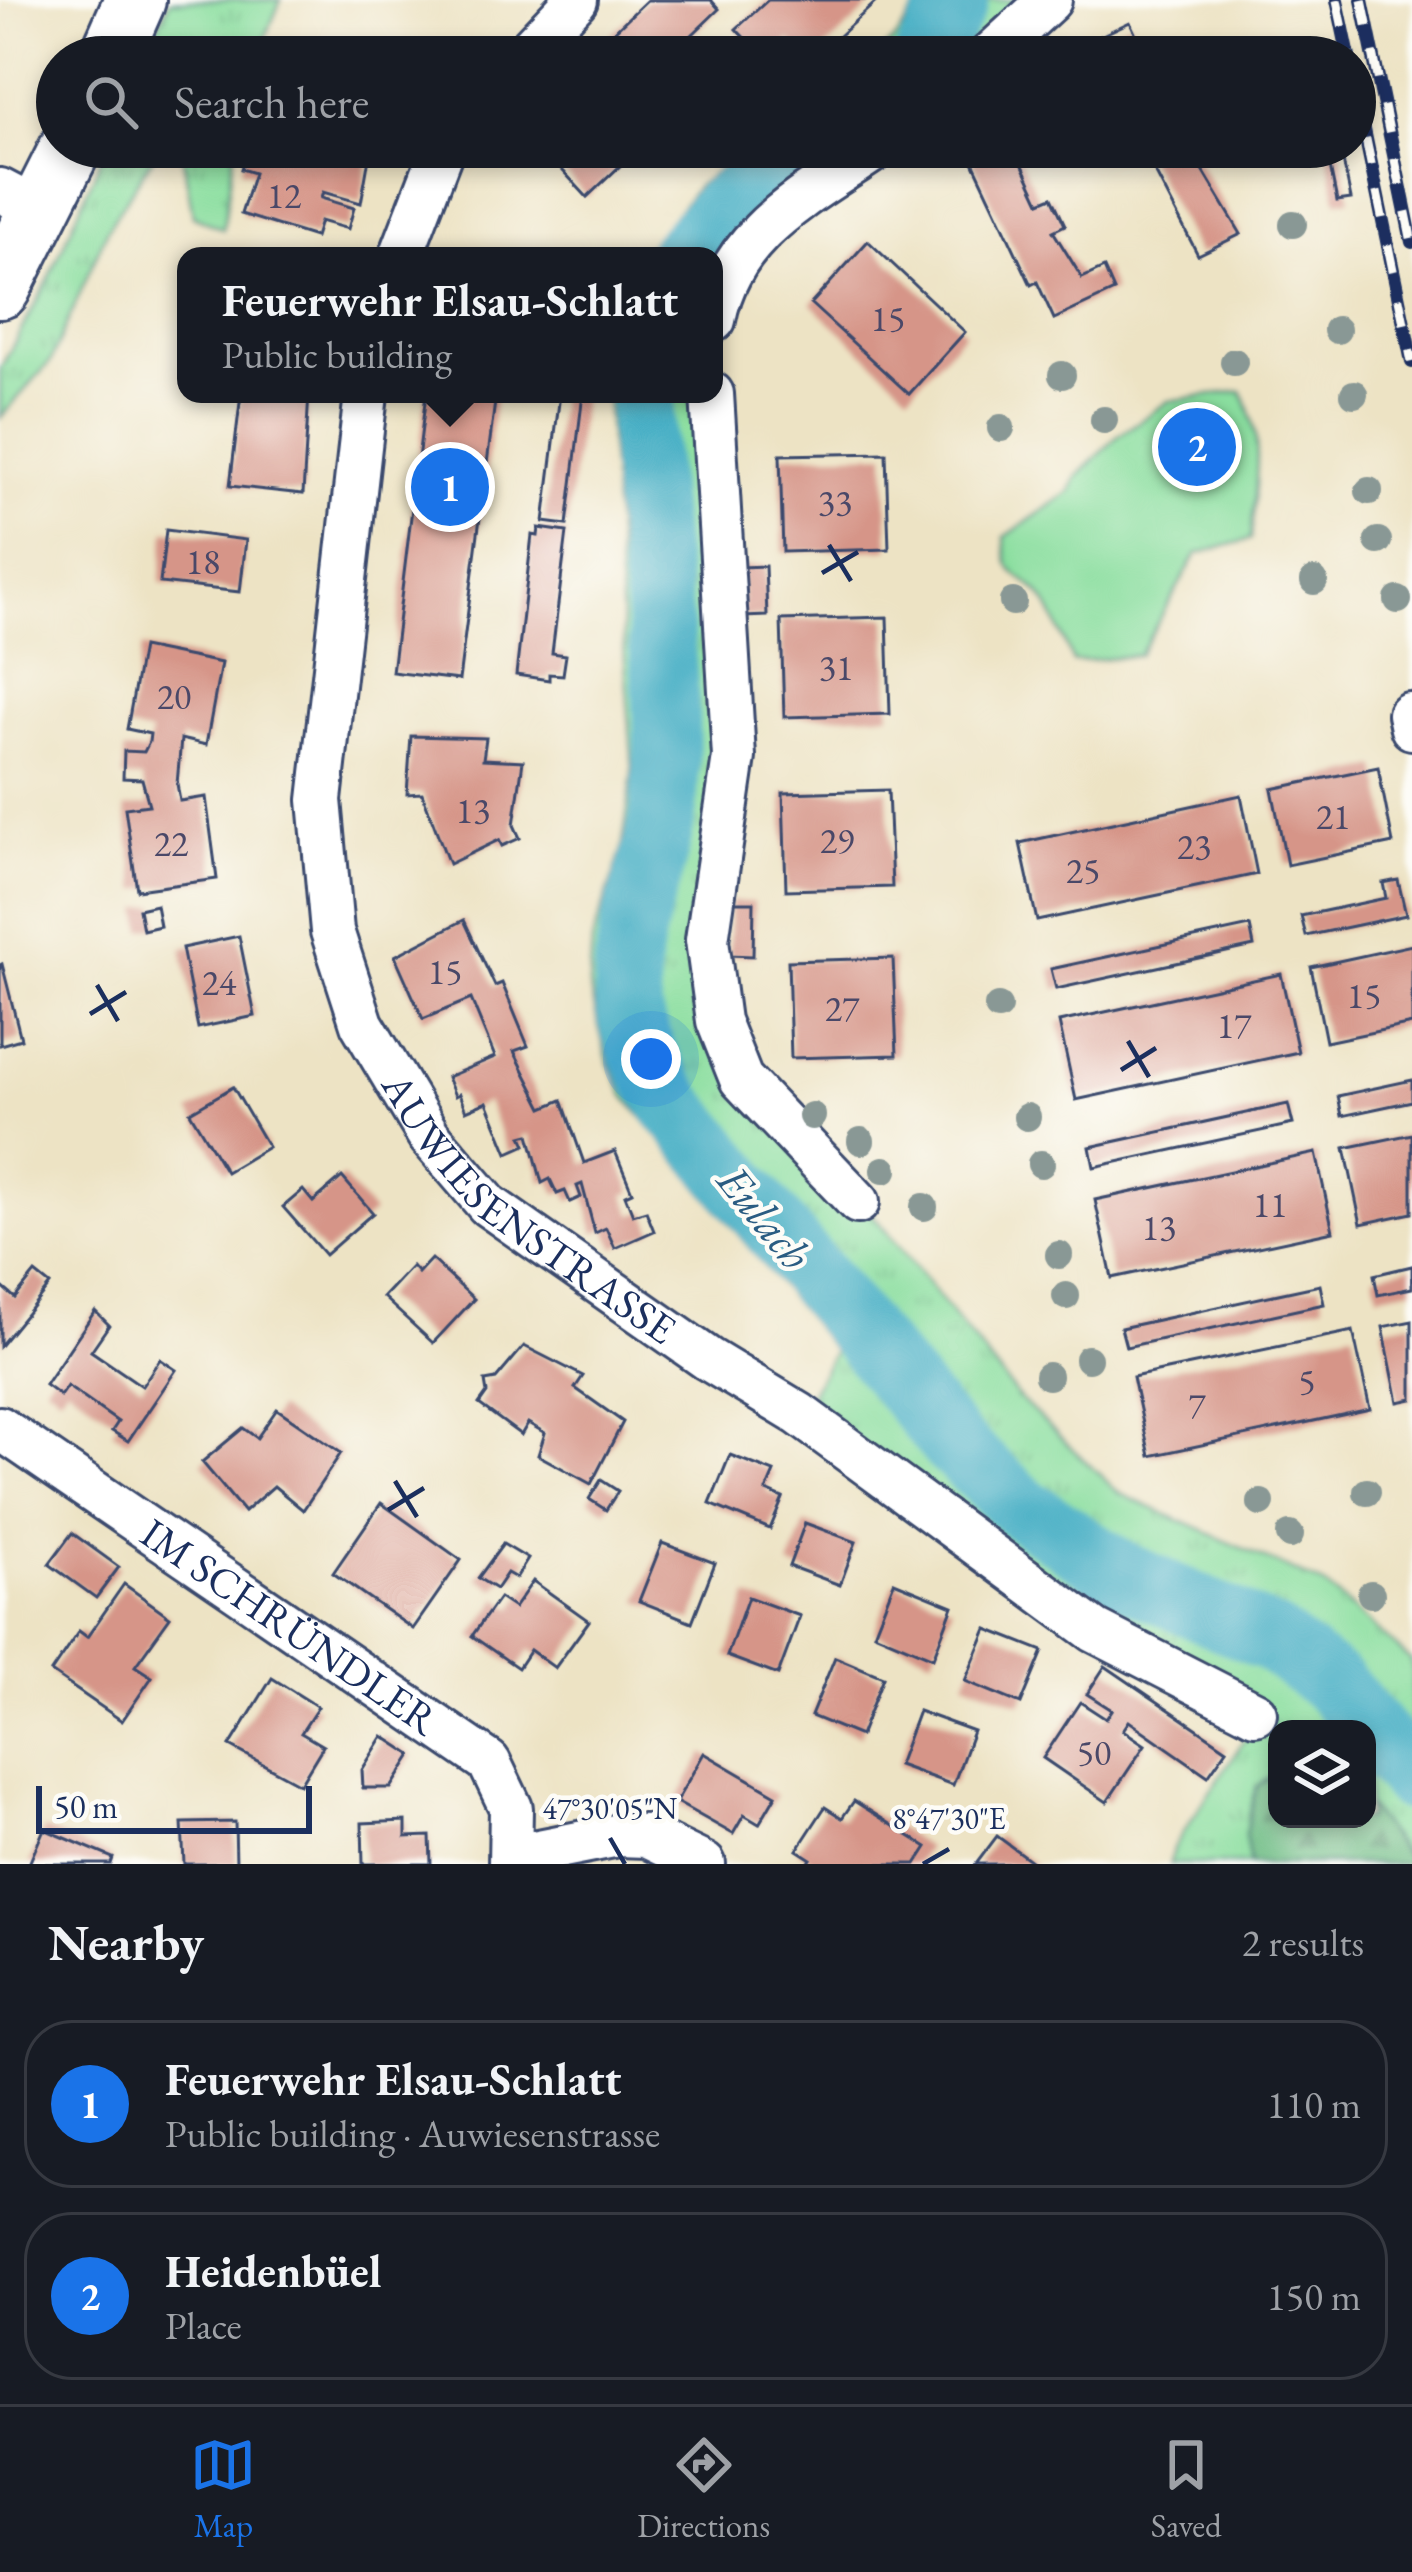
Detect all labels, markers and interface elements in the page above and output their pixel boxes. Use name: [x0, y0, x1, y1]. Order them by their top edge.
search box: [36, 36, 1376, 168]
icon: search: [78, 69, 144, 135]
text: Search here: [174, 73, 369, 131]
house number: 12: [267, 172, 301, 219]
popup: [177, 247, 723, 403]
text: Feuerwehr Elsau-Schlatt: [222, 271, 678, 329]
house number: 15: [871, 295, 905, 342]
text: Public building: [222, 329, 452, 380]
pin: 2: [1158, 402, 1236, 492]
pin: 1: [411, 442, 489, 532]
house number: 33: [818, 479, 852, 526]
house number: 18: [186, 538, 220, 585]
house number: 31: [819, 644, 853, 691]
house number: 20: [157, 673, 191, 720]
house number: 13: [456, 787, 490, 834]
house number: 21: [1316, 793, 1350, 840]
house number: 29: [820, 817, 854, 864]
house number: 22: [154, 820, 188, 867]
house number: 23: [1177, 823, 1211, 870]
house number: 25: [1066, 847, 1100, 894]
house number: 15: [428, 948, 462, 995]
house number: 24: [202, 959, 237, 1006]
house number: 15: [1347, 972, 1381, 1019]
house number: 27: [825, 985, 860, 1032]
house number: 17: [1217, 1002, 1252, 1049]
your location: [621, 1029, 681, 1089]
street label: AUWIESENSTRASSE: [369, 1062, 687, 1356]
water label: Eulach: [704, 1151, 825, 1281]
house number: 11: [1253, 1181, 1287, 1228]
house number: 13: [1142, 1204, 1176, 1251]
house number: 5: [1298, 1358, 1316, 1405]
house number: 7: [1188, 1382, 1206, 1429]
street label: IM SCHRÜNDLER: [130, 1506, 450, 1748]
map controls: [1268, 1720, 1376, 1828]
button: layers: [1268, 1720, 1376, 1828]
house number: 50: [1077, 1729, 1111, 1776]
scale bar: [36, 1780, 312, 1833]
text: 50 m: [54, 1785, 118, 1828]
text: 47°30'05"N: [543, 1789, 678, 1828]
text: 8°47'30"E: [892, 1799, 1006, 1838]
text: Nearby: [48, 1909, 204, 1975]
text: 2 results: [1242, 1917, 1364, 1968]
text: Feuerwehr Elsau-Schlatt: [165, 2050, 621, 2108]
text: 1: [80, 2079, 100, 2130]
text: 110 m: [1267, 2079, 1361, 2130]
text: Public building · Auwiesenstrasse: [165, 2108, 660, 2159]
text: Heidenbüel: [165, 2242, 382, 2300]
text: 2: [80, 2271, 100, 2322]
text: 150 m: [1267, 2271, 1361, 2322]
text: Place: [165, 2300, 242, 2351]
tab: Map: [190, 2432, 256, 2547]
tab: Directions: [637, 2432, 770, 2547]
tab: Saved: [1151, 2432, 1222, 2547]

